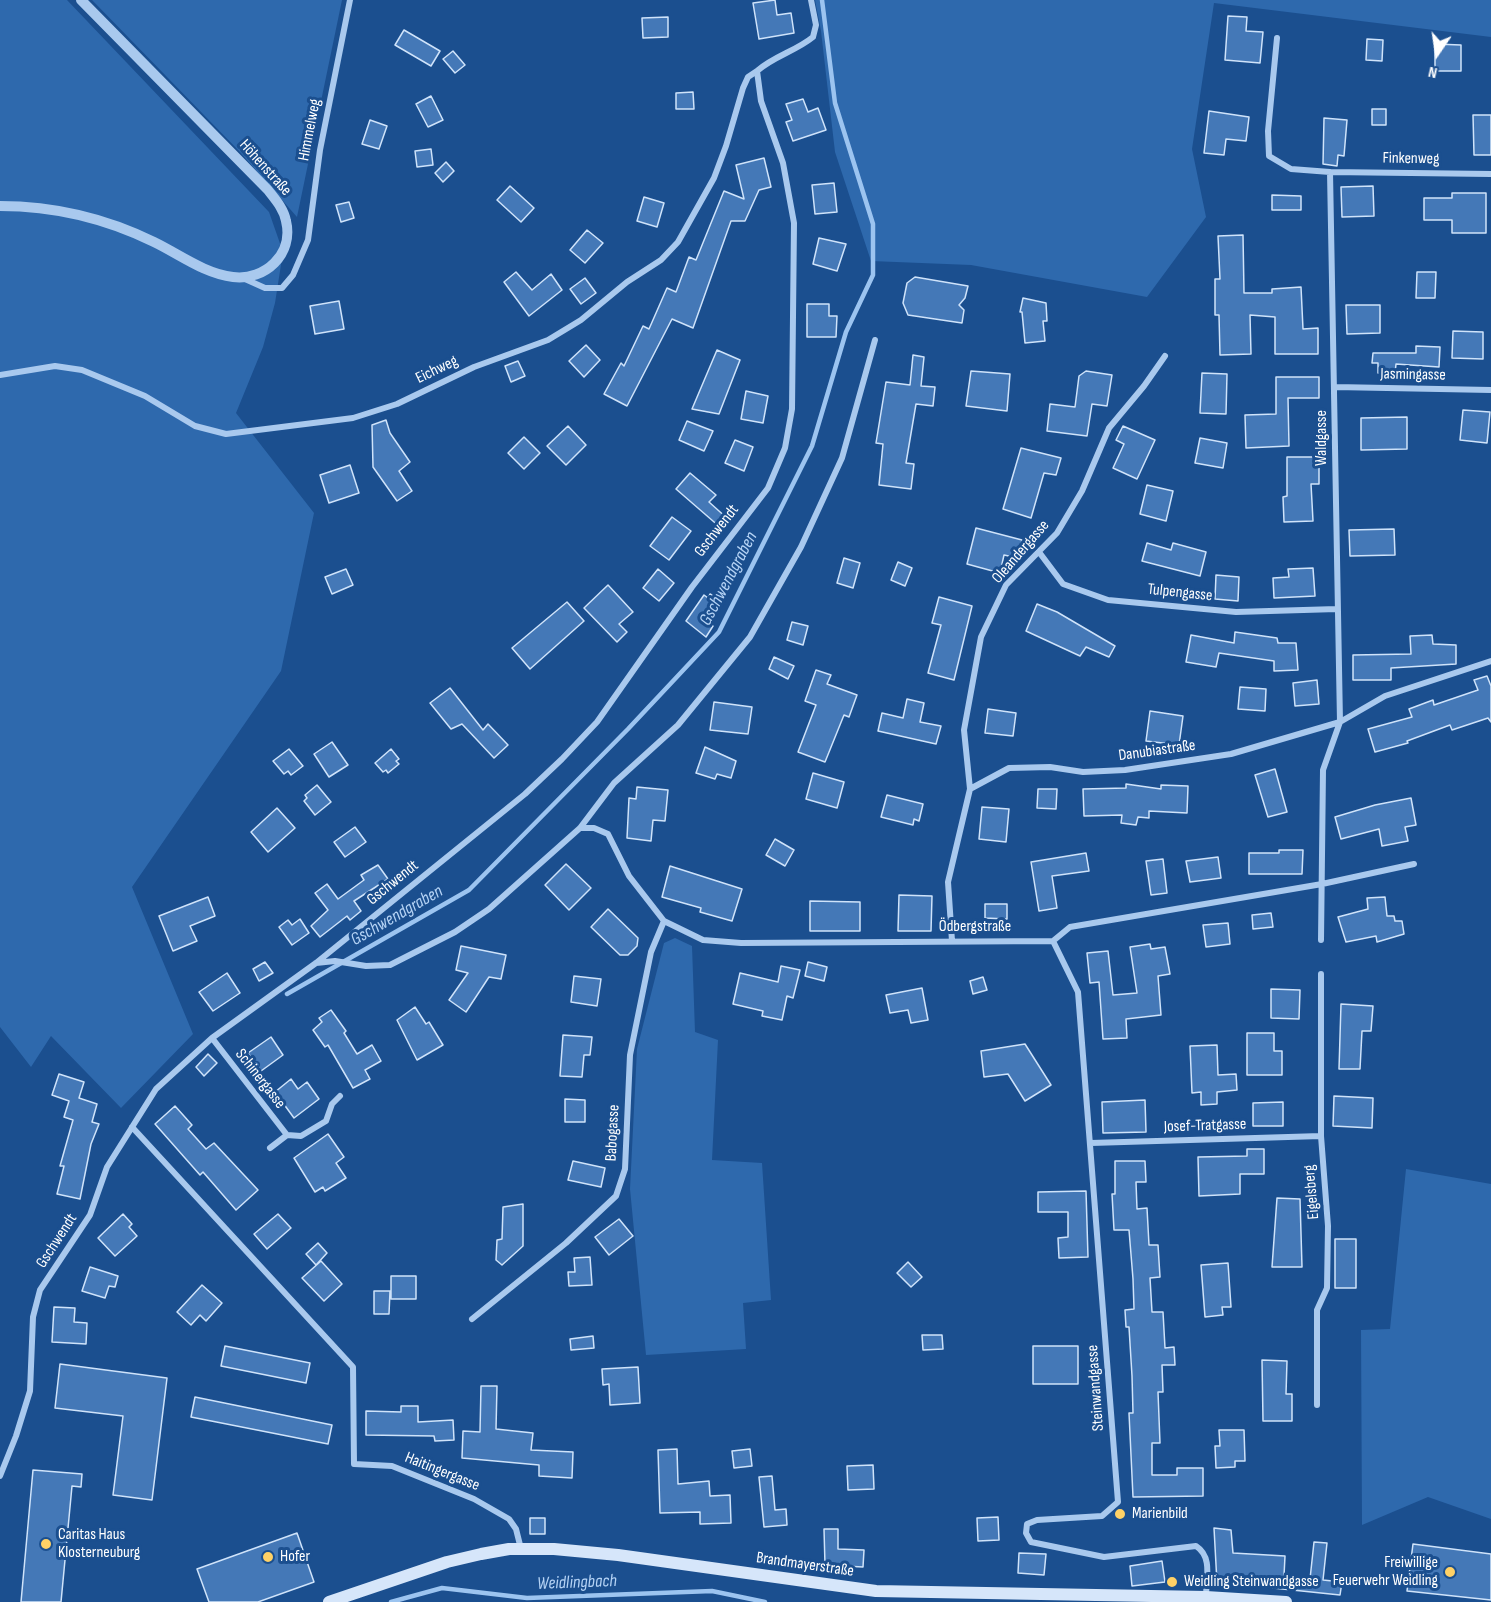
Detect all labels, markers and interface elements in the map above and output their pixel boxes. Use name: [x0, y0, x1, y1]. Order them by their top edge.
north arrow: [1407, 24, 1467, 84]
text: N: [1427, 62, 1439, 82]
street label: Himmelweg: [295, 97, 325, 163]
street label: Höhenstraße: [235, 136, 295, 200]
street label: Finkenweg: [1382, 149, 1440, 169]
street label: Eichweg: [413, 352, 461, 388]
street label: Jasmingasse: [1380, 365, 1446, 385]
street label: Waldgasse: [1312, 410, 1332, 466]
street label: Gschwendt: [691, 501, 743, 561]
street label: Oleandergasse: [988, 516, 1054, 588]
water label: Gschwendgraben: [695, 529, 763, 629]
street label: Tulpengasse: [1147, 580, 1213, 606]
street label: Danubiastraße: [1117, 736, 1197, 766]
street label: Gschwendt: [363, 856, 423, 910]
water label: Gschwendgraben: [347, 881, 447, 951]
street label: Ödbergstraße: [939, 917, 1011, 937]
street label: Schinergasse: [231, 1045, 289, 1113]
street label: Babogasse: [602, 1104, 624, 1162]
street label: Josef-Tratgasse: [1163, 1115, 1247, 1137]
street label: Eigelsberg: [1300, 1164, 1324, 1220]
street label: Gschwendt: [32, 1210, 82, 1272]
street label: Steinwandgasse: [1083, 1344, 1109, 1432]
street label: Haitingergasse: [402, 1448, 482, 1496]
place label: Marienbild: [1132, 1504, 1188, 1524]
marker: Marienbild: [1113, 1507, 1127, 1521]
place label: Caritas Haus Klosterneuburg: [58, 1525, 140, 1563]
marker: Caritas Haus Klosterneuburg: [39, 1537, 53, 1551]
place label: Hofer: [280, 1547, 310, 1567]
street label: Brandmayerstraße: [755, 1549, 855, 1581]
marker: Hofer: [261, 1550, 275, 1564]
place label: Freiwillige Feuerwehr Weidling: [1333, 1553, 1438, 1591]
marker: Freiwillige Feuerwehr Weidling: [1443, 1565, 1457, 1579]
water label: Weidlingbach: [537, 1571, 617, 1595]
place label: Weidling Steinwandgasse: [1184, 1572, 1319, 1592]
marker: Weidling Steinwandgasse: [1165, 1575, 1179, 1589]

